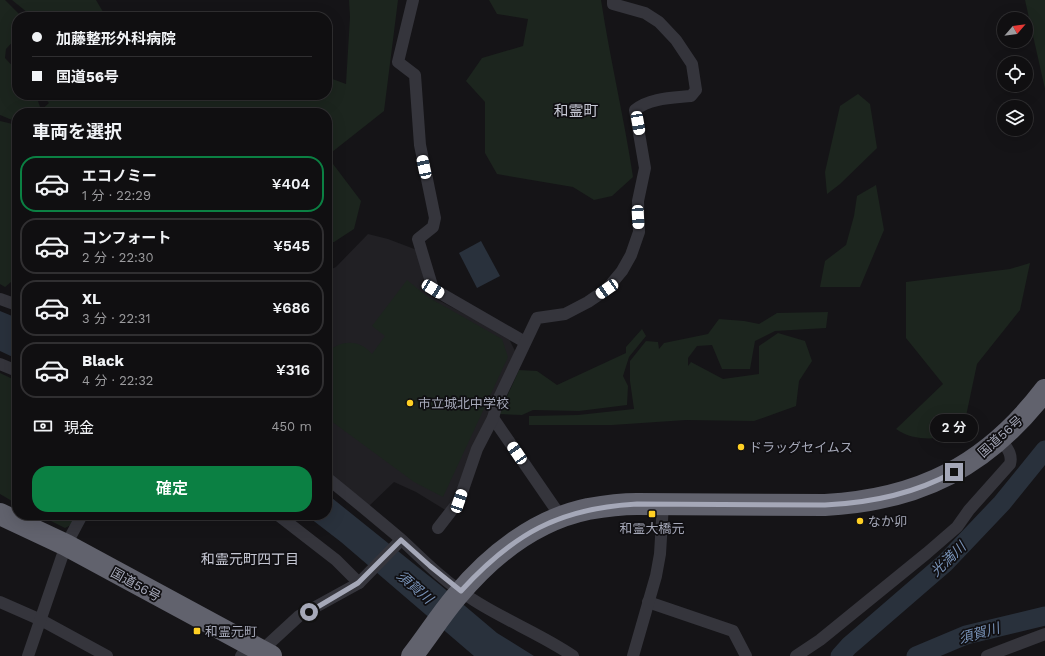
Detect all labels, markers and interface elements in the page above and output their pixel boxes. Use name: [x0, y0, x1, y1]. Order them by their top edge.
north arrow: [997, 12, 1033, 48]
map controls: [997, 12, 1033, 136]
text: 加藤整形外科病院: [56, 30, 176, 48]
button: locate: [997, 56, 1033, 92]
text: 国道56号: [56, 68, 119, 86]
button: layers: [997, 100, 1033, 136]
district label: 和霊町: [553, 102, 599, 120]
car: [630, 110, 646, 136]
text: 車両を選択: [32, 121, 122, 142]
car: [416, 154, 432, 180]
icon: car: [34, 166, 70, 202]
text: エコノミー: [82, 167, 157, 185]
text: ¥404: [272, 175, 310, 193]
text: 1 分 · 22:29: [82, 188, 151, 203]
car: [631, 205, 645, 229]
icon: car: [34, 228, 70, 264]
text: コンフォート: [82, 229, 172, 247]
text: ¥545: [273, 237, 310, 255]
text: 2 分 · 22:30: [82, 250, 154, 265]
car: [594, 277, 620, 301]
car: [420, 278, 446, 300]
icon: car: [34, 290, 70, 326]
text: XL: [82, 290, 101, 308]
text: ¥686: [273, 299, 310, 317]
text: 3 分 · 22:31: [82, 311, 150, 326]
icon: car: [34, 352, 70, 388]
text: Black: [82, 352, 124, 370]
text: ¥316: [276, 361, 310, 379]
text: 4 分 · 22:32: [82, 373, 153, 388]
place label: 市立城北中学校: [418, 396, 509, 411]
marker: 市立城北中学校: [405, 398, 415, 408]
street label: 国道56号: [975, 413, 1026, 460]
callout: 2 分: [930, 414, 978, 442]
icon: cash: [32, 415, 54, 437]
text: 現金: [64, 419, 94, 437]
text: 450 m: [272, 419, 312, 434]
text: 2 分: [942, 420, 966, 435]
car: [505, 440, 529, 466]
place label: ドラッグセイムス: [749, 440, 853, 455]
marker: ドラッグセイムス: [736, 442, 746, 452]
route end: [945, 463, 963, 481]
button: 確定: [32, 466, 312, 512]
car: [449, 488, 469, 514]
marker: 和霊大橋元: [647, 509, 657, 519]
place label: なか卯: [868, 514, 907, 529]
marker: なか卯: [855, 516, 865, 526]
place label: 和霊大橋元: [619, 521, 685, 536]
water label: 光満川: [927, 537, 970, 579]
district label: 和霊元町四丁目: [201, 551, 299, 567]
street label: 国道56号: [108, 565, 163, 604]
water label: 須賀川: [394, 567, 438, 608]
route start: [300, 603, 318, 621]
water label: 須賀川: [957, 619, 1003, 646]
place label: 和霊元町: [205, 624, 257, 639]
marker: 和霊元町: [192, 626, 202, 636]

